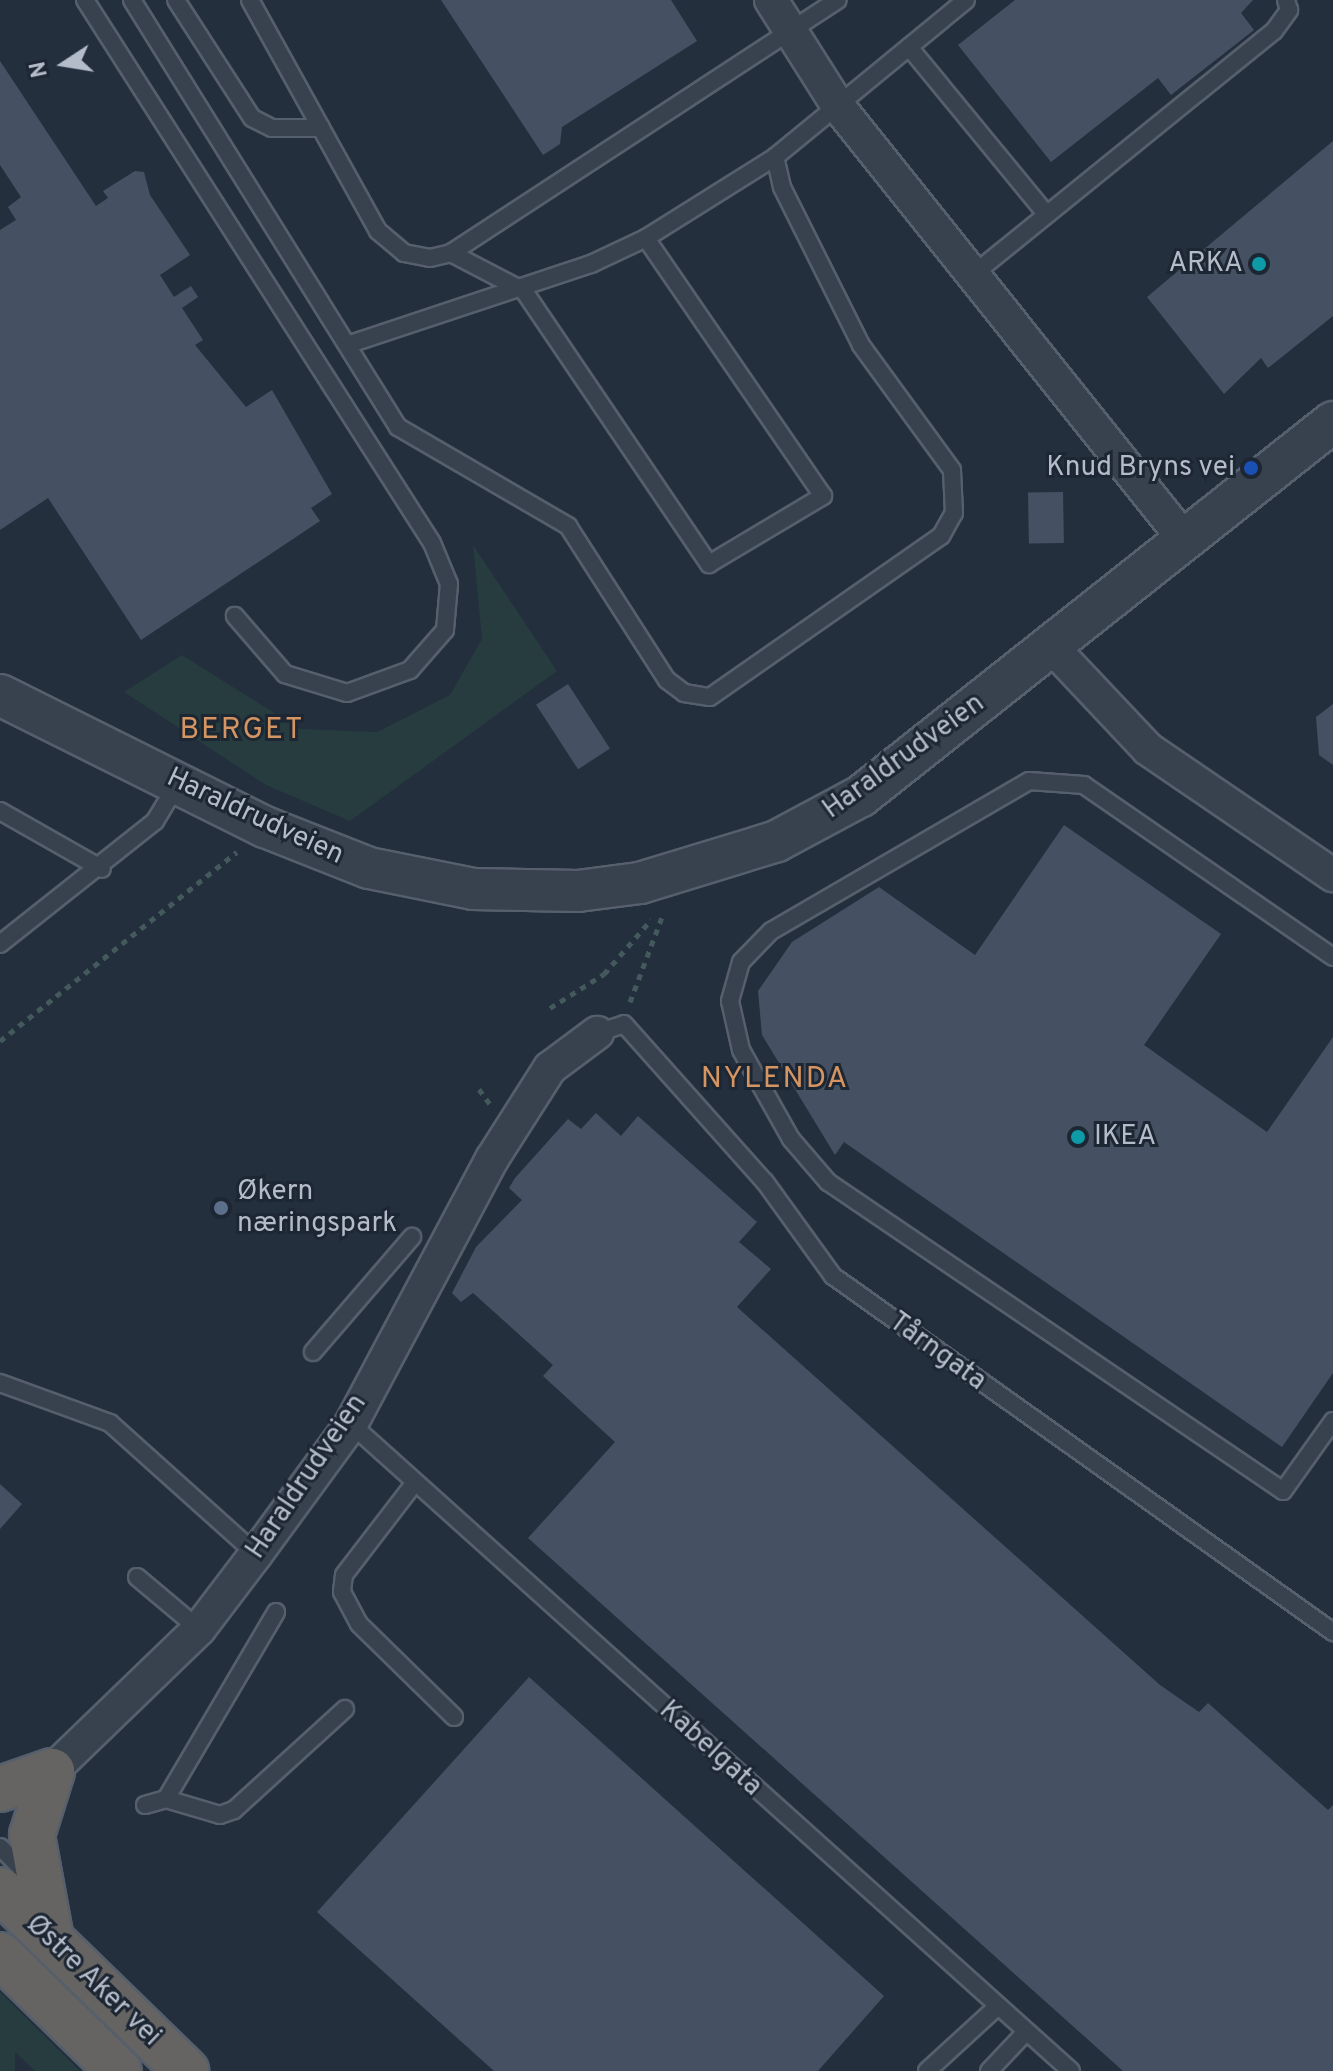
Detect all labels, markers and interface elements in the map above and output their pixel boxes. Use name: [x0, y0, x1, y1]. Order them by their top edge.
north arrow: [24, 24, 104, 104]
text: N: [25, 59, 55, 80]
place label: ARKA: [1169, 247, 1243, 281]
marker: ARKA: [1250, 255, 1268, 273]
place label: Knud Bryns vei: [1046, 451, 1235, 485]
marker: Knud Bryns vei: [1242, 459, 1260, 477]
street label: Haraldrudveien: [817, 687, 991, 827]
district label: BERGET: [179, 713, 305, 749]
street label: Haraldrudveien: [161, 761, 349, 873]
district label: NYLENDA: [701, 1062, 849, 1098]
place label: IKEA: [1094, 1120, 1156, 1154]
marker: IKEA: [1069, 1128, 1087, 1146]
place label: Økern næringspark: [237, 1175, 397, 1241]
marker: Økern næringspark: [212, 1199, 230, 1217]
street label: Tårngata: [882, 1306, 992, 1398]
street label: Haraldrudveien: [240, 1388, 374, 1566]
street label: Kabelgata: [652, 1694, 768, 1804]
street label: Østre Aker vei: [18, 1908, 168, 2054]

